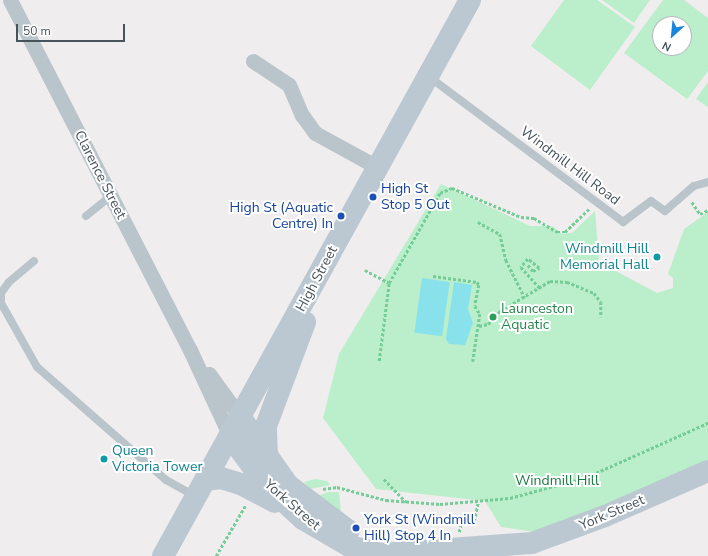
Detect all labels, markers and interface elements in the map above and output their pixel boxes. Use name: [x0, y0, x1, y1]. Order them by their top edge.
scale bar: [18, 16, 127, 42]
north arrow: [652, 16, 692, 56]
text: 50 m: [23, 23, 51, 39]
text: N: [660, 38, 674, 55]
street label: Windmill Hill Road: [517, 123, 623, 209]
street label: Clarence Street: [71, 128, 129, 222]
place label: High St Stop 5 Out: [381, 181, 449, 214]
marker: High St Stop 5 Out: [368, 192, 378, 202]
place label: High St (Aquatic Centre) In: [230, 200, 333, 232]
marker: High St (Aquatic Centre) In: [336, 211, 346, 221]
place label: Windmill Hill Memorial Hall: [560, 241, 649, 274]
street label: High Street: [293, 243, 341, 315]
marker: Windmill Hill Memorial Hall: [652, 252, 662, 262]
place label: Launceston Aquatic: [501, 301, 573, 334]
marker: Launceston Aquatic: [488, 312, 498, 322]
place label: Queen Victoria Tower: [112, 443, 202, 476]
marker: Queen Victoria Tower: [99, 454, 109, 464]
park label: Windmill Hill: [515, 473, 599, 489]
street label: York Street: [261, 476, 323, 534]
street label: York Street: [577, 492, 647, 534]
place label: York St (Windmill Hill) Stop 4 In: [364, 512, 475, 544]
marker: York St (Windmill Hill) Stop 4 In: [351, 523, 361, 533]

